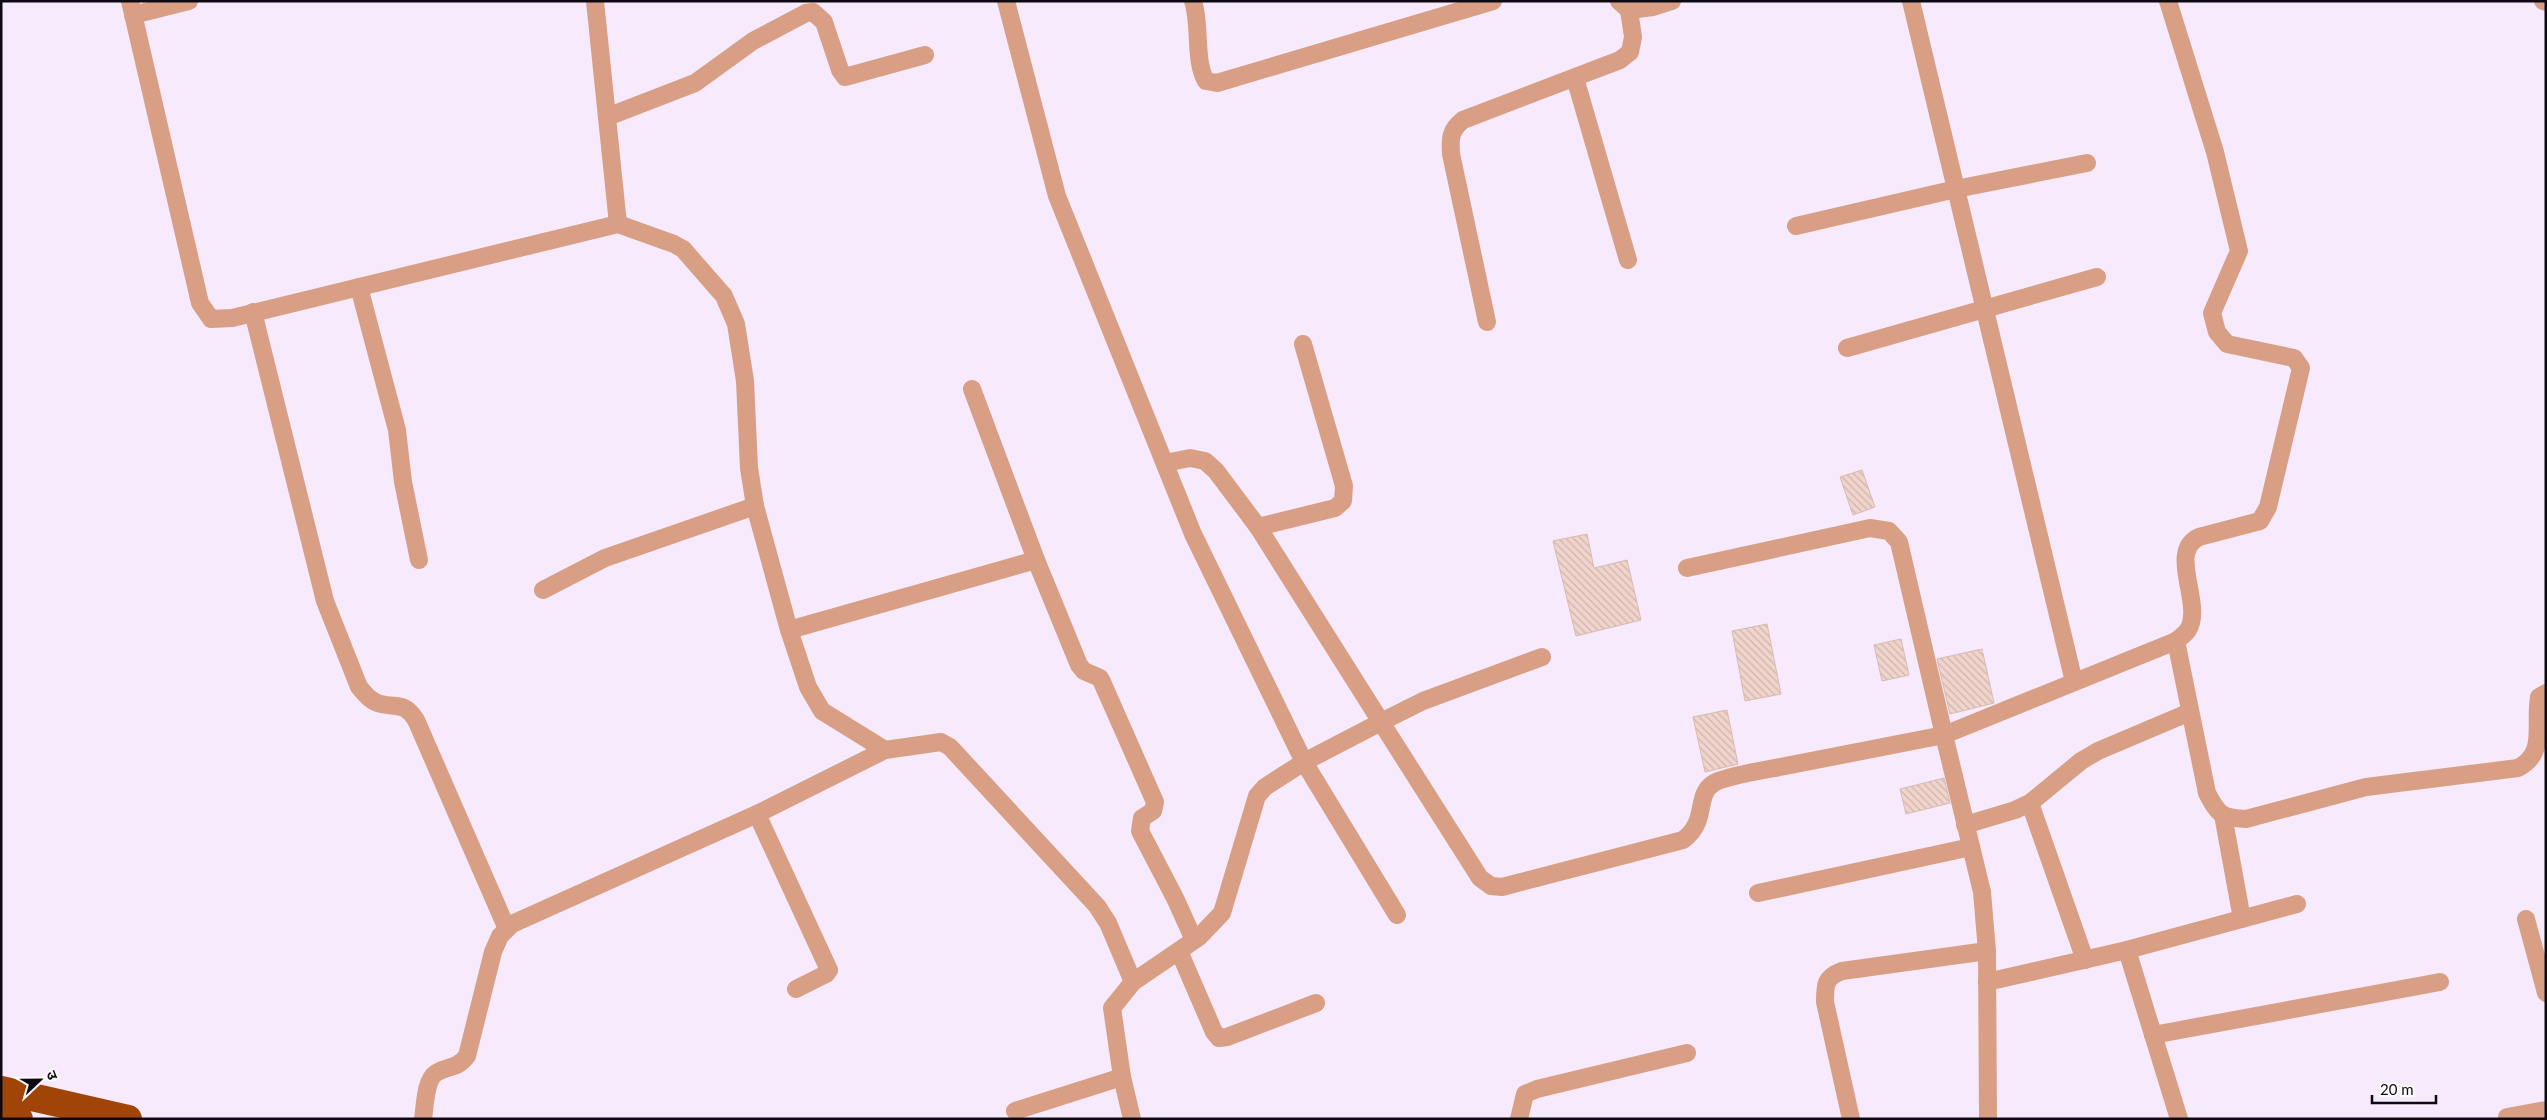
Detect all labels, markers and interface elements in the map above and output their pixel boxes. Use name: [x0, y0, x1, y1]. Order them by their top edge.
north arrow: [15, 1055, 65, 1105]
text: उ: [43, 1068, 62, 1083]
scale bar: [2372, 1072, 2436, 1104]
text: 20 m: [2380, 1080, 2414, 1098]

